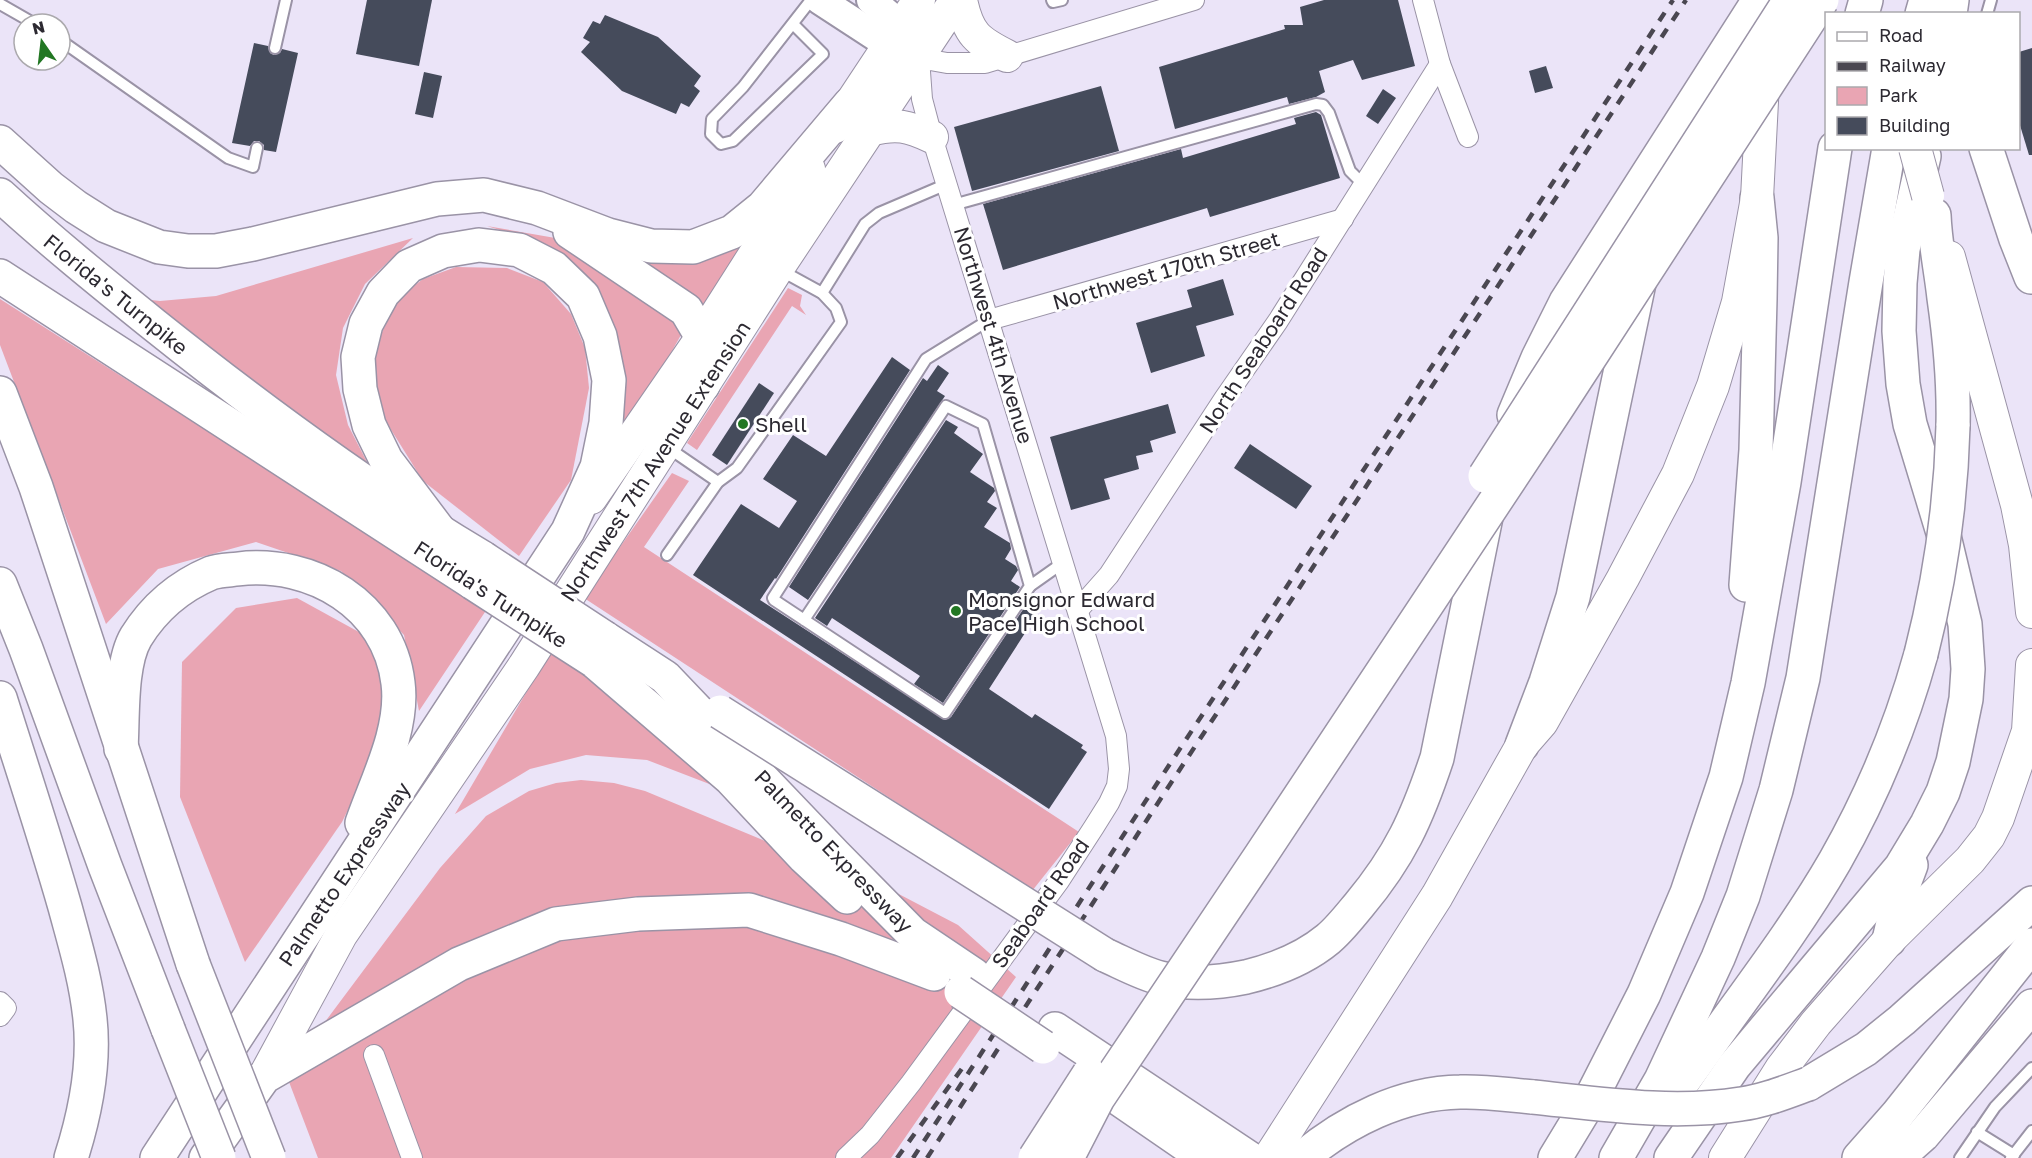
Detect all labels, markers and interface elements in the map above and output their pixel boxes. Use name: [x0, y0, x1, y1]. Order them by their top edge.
north arrow: [12, 12, 72, 72]
legend: [1825, 12, 2020, 150]
text: N: [30, 16, 47, 39]
text: Road: [1879, 24, 1923, 46]
text: Railway: [1879, 54, 1946, 76]
text: Park: [1879, 84, 1918, 106]
text: Building: [1879, 114, 1950, 136]
street label: Northwest 4th Avenue: [949, 223, 1039, 447]
street label: Northwest 170th Street: [1049, 225, 1283, 315]
street label: Florida's Turnpike: [39, 228, 193, 360]
street label: North Seaboard Road: [1193, 242, 1333, 438]
street label: Northwest 7th Avenue Extension: [554, 316, 756, 606]
place label: Shell: [755, 411, 807, 437]
marker: Shell: [736, 417, 750, 431]
street label: Florida's Turnpike: [409, 535, 573, 653]
place label: Monsignor Edward Pace High School: [968, 586, 1155, 636]
marker: Monsignor Edward Pace High School: [949, 604, 963, 618]
street label: Palmetto Expressway: [749, 764, 919, 938]
street label: Palmetto Expressway: [273, 777, 416, 971]
street label: Seaboard Road: [986, 833, 1094, 973]

